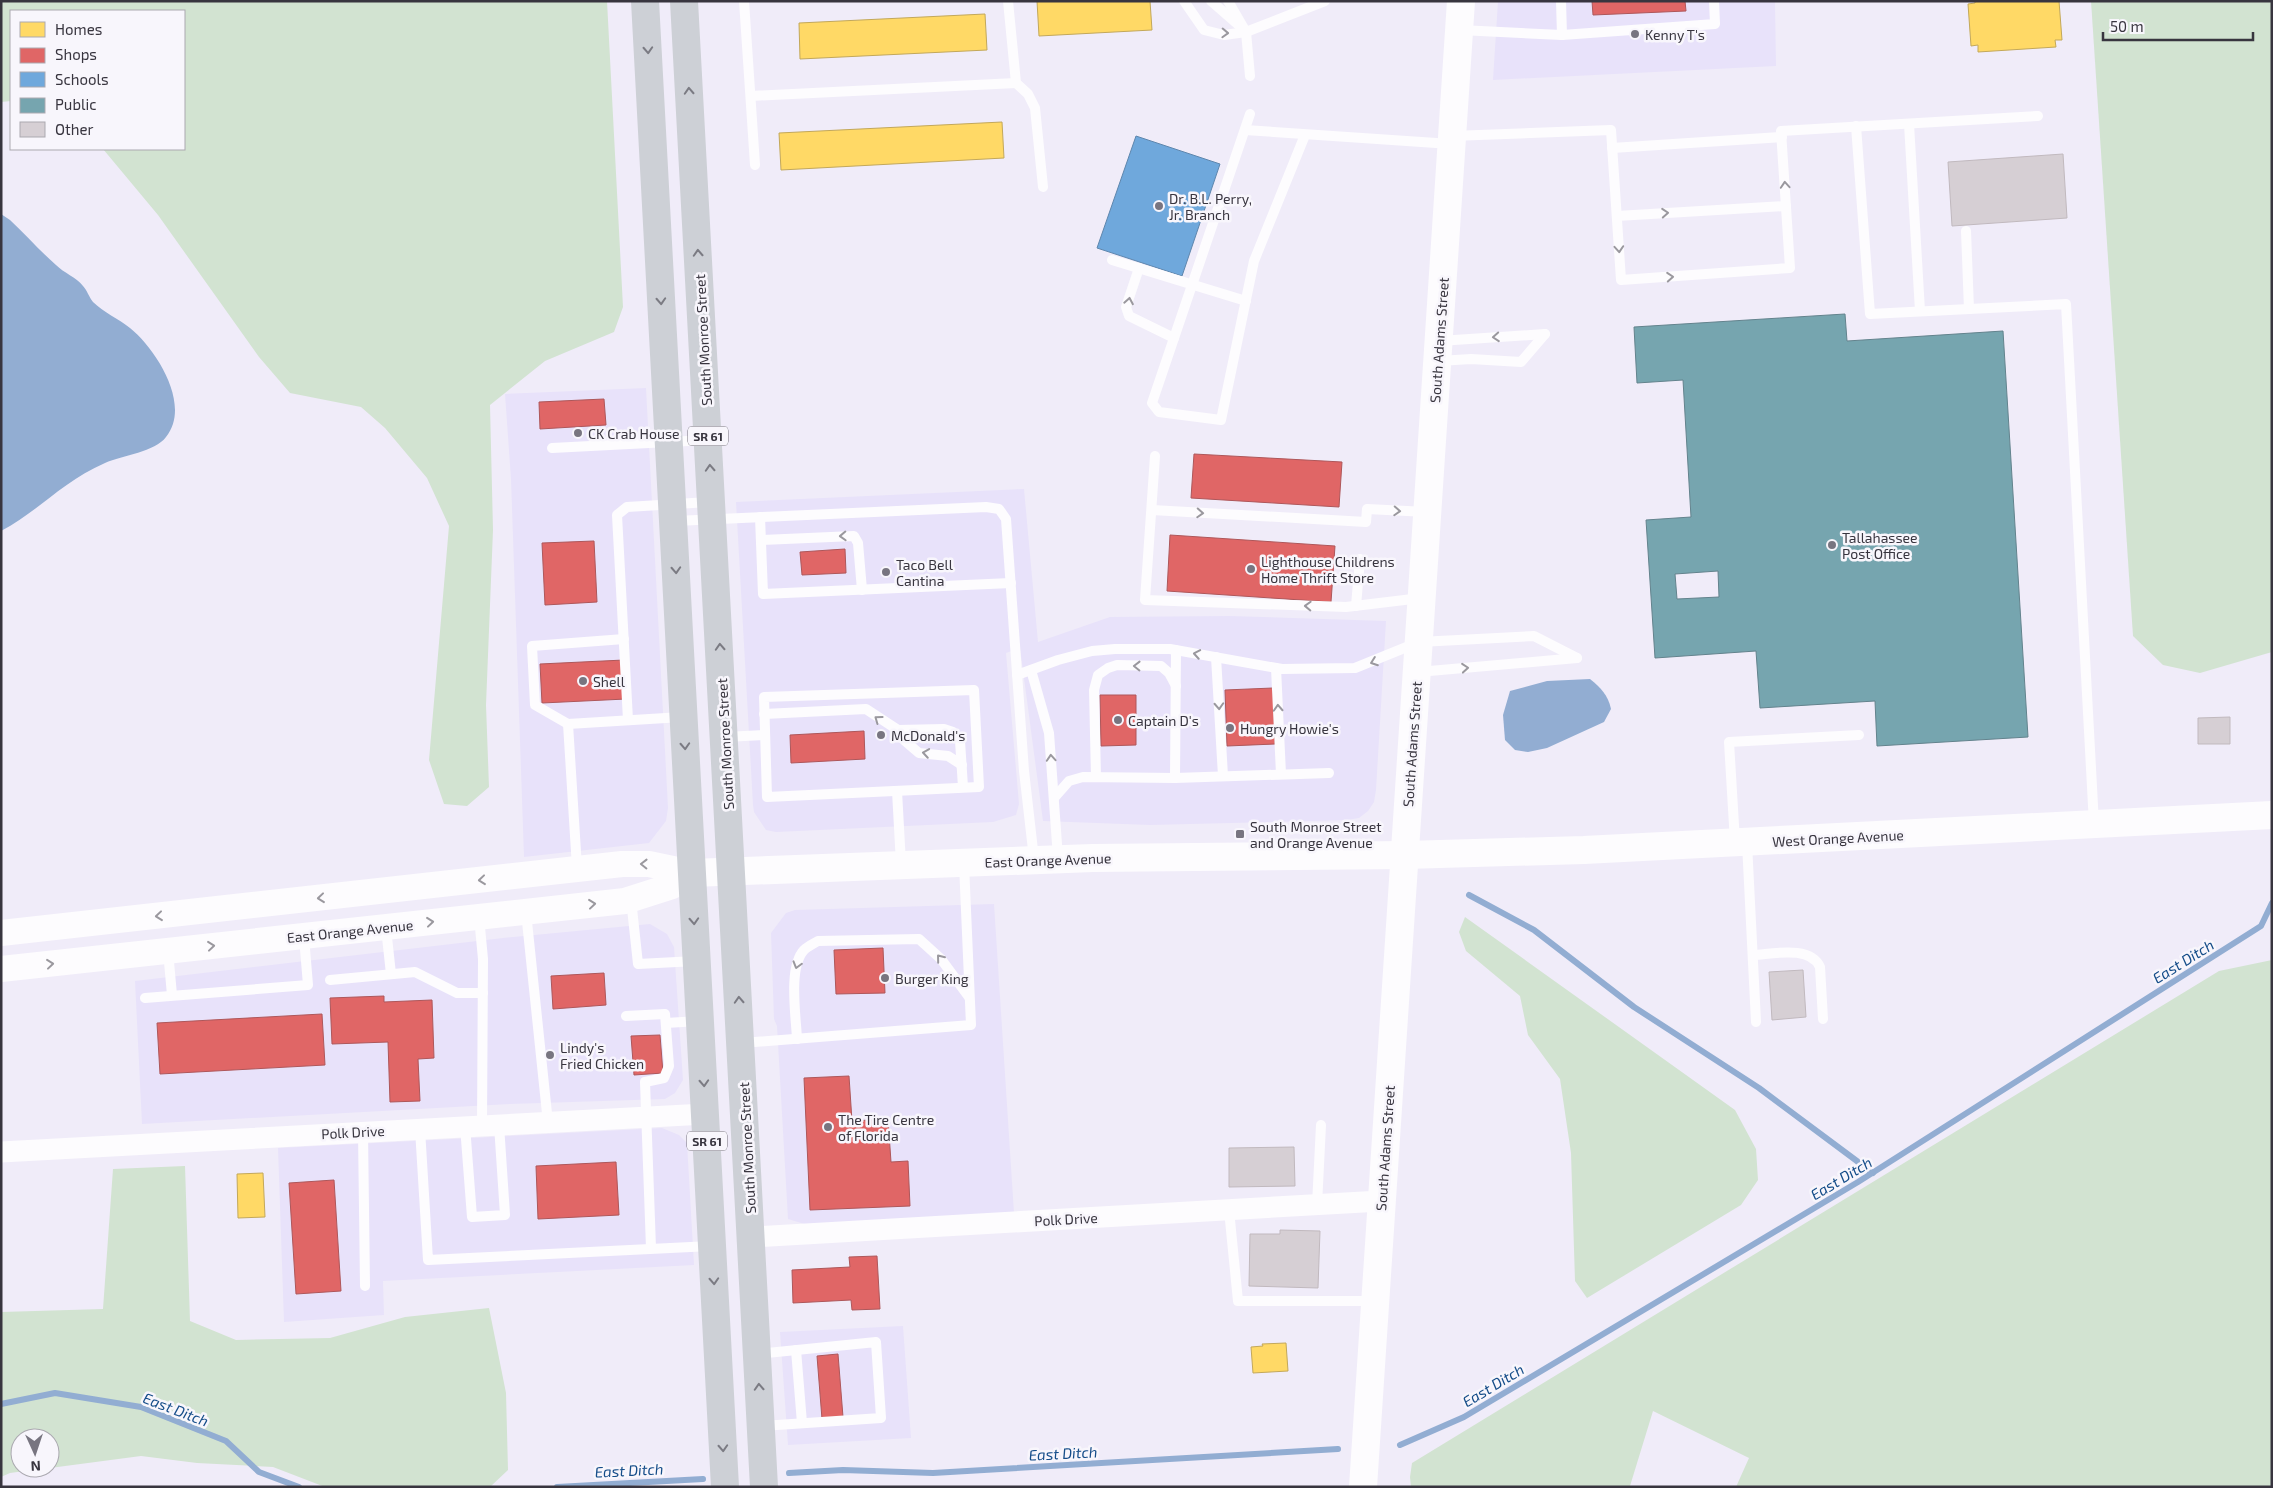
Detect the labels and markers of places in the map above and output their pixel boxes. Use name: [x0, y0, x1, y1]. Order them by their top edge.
place label: Kenny T's: [1645, 26, 1705, 43]
marker: Kenny T's: [1629, 28, 1641, 40]
place label: Dr. B.L. Perry, Jr. Branch: [1169, 190, 1252, 223]
marker: Dr. B.L. Perry, Jr. Branch: [1153, 200, 1165, 212]
place label: CK Crab House: [588, 425, 680, 442]
marker: CK Crab House: [572, 427, 584, 439]
place label: Tallahassee Post Office: [1842, 529, 1918, 562]
marker: Tallahassee Post Office: [1826, 539, 1838, 551]
place label: Lighthouse Childrens Home Thrift Store: [1261, 553, 1395, 586]
place label: Taco Bell Cantina: [896, 556, 954, 589]
marker: Lighthouse Childrens Home Thrift Store: [1245, 563, 1257, 575]
marker: Taco Bell Cantina: [880, 566, 892, 578]
place label: Shell: [593, 673, 626, 690]
marker: Shell: [577, 675, 589, 687]
place label: Captain D's: [1128, 712, 1199, 729]
marker: Captain D's: [1112, 714, 1124, 726]
place label: Hungry Howie's: [1240, 720, 1339, 737]
marker: Hungry Howie's: [1224, 722, 1236, 734]
place label: McDonald's: [891, 727, 965, 744]
marker: McDonald's: [875, 729, 887, 741]
place label: South Monroe Street and Orange Avenue: [1250, 818, 1382, 851]
marker: South Monroe Street and Orange Avenue: [1234, 828, 1246, 840]
place label: Burger King: [895, 970, 969, 987]
marker: Burger King: [879, 972, 891, 984]
place label: Lindy's Fried Chicken: [560, 1039, 644, 1072]
marker: Lindy's Fried Chicken: [544, 1049, 556, 1061]
place label: The Tire Centre of Florida: [838, 1111, 934, 1144]
marker: The Tire Centre of Florida: [822, 1121, 834, 1133]

